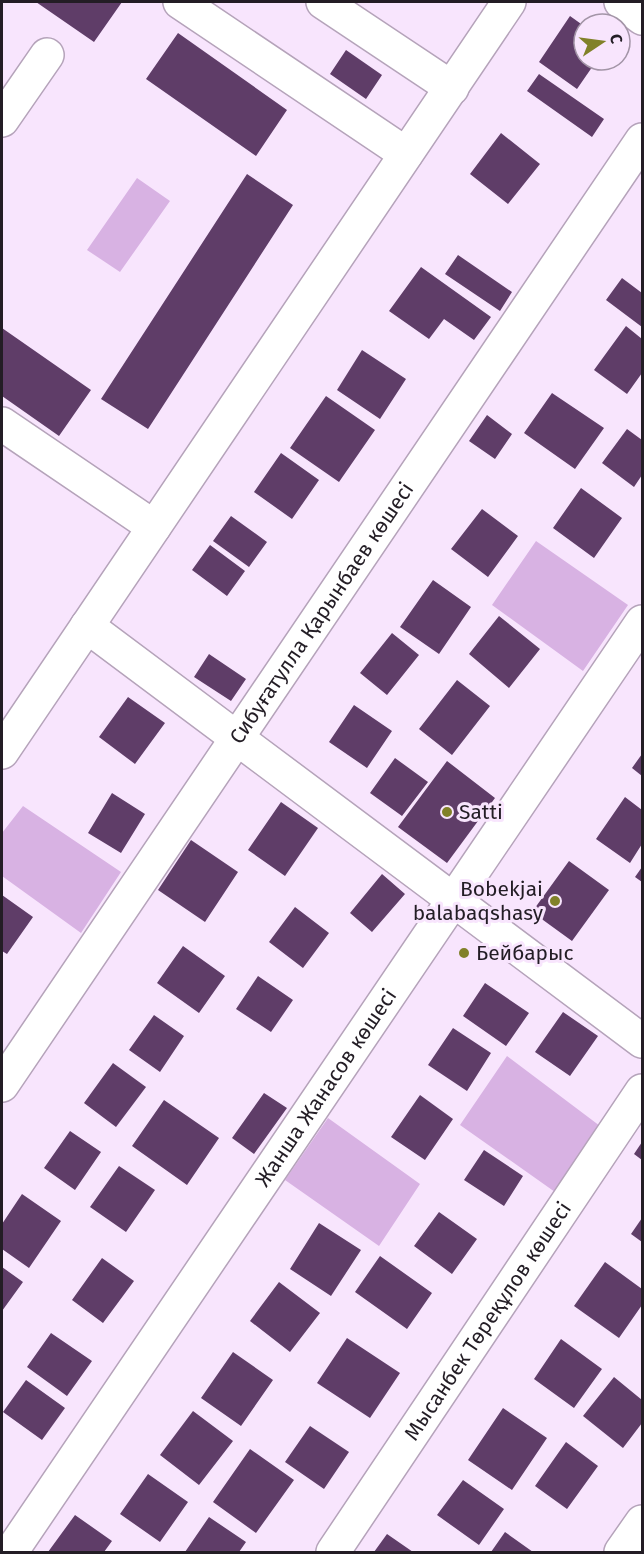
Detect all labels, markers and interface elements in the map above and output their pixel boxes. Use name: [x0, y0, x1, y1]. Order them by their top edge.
north arrow: [572, 12, 632, 72]
text: С: [606, 32, 627, 46]
street label: Сибуғатулла Қарынбаев көшесі: [224, 477, 419, 749]
place label: Satti: [459, 799, 503, 825]
marker: Satti: [440, 805, 454, 819]
place label: Bobekjai balabaqshasy: [413, 876, 544, 926]
marker: Bobekjai balabaqshasy: [548, 894, 562, 908]
place label: Бейбарыс: [476, 940, 574, 966]
marker: Бейбарыс: [457, 946, 471, 960]
street label: Жанша Жанасов көшесі: [250, 984, 402, 1192]
street label: Мысанбек Төреқұлов көшесі: [399, 1197, 577, 1445]

